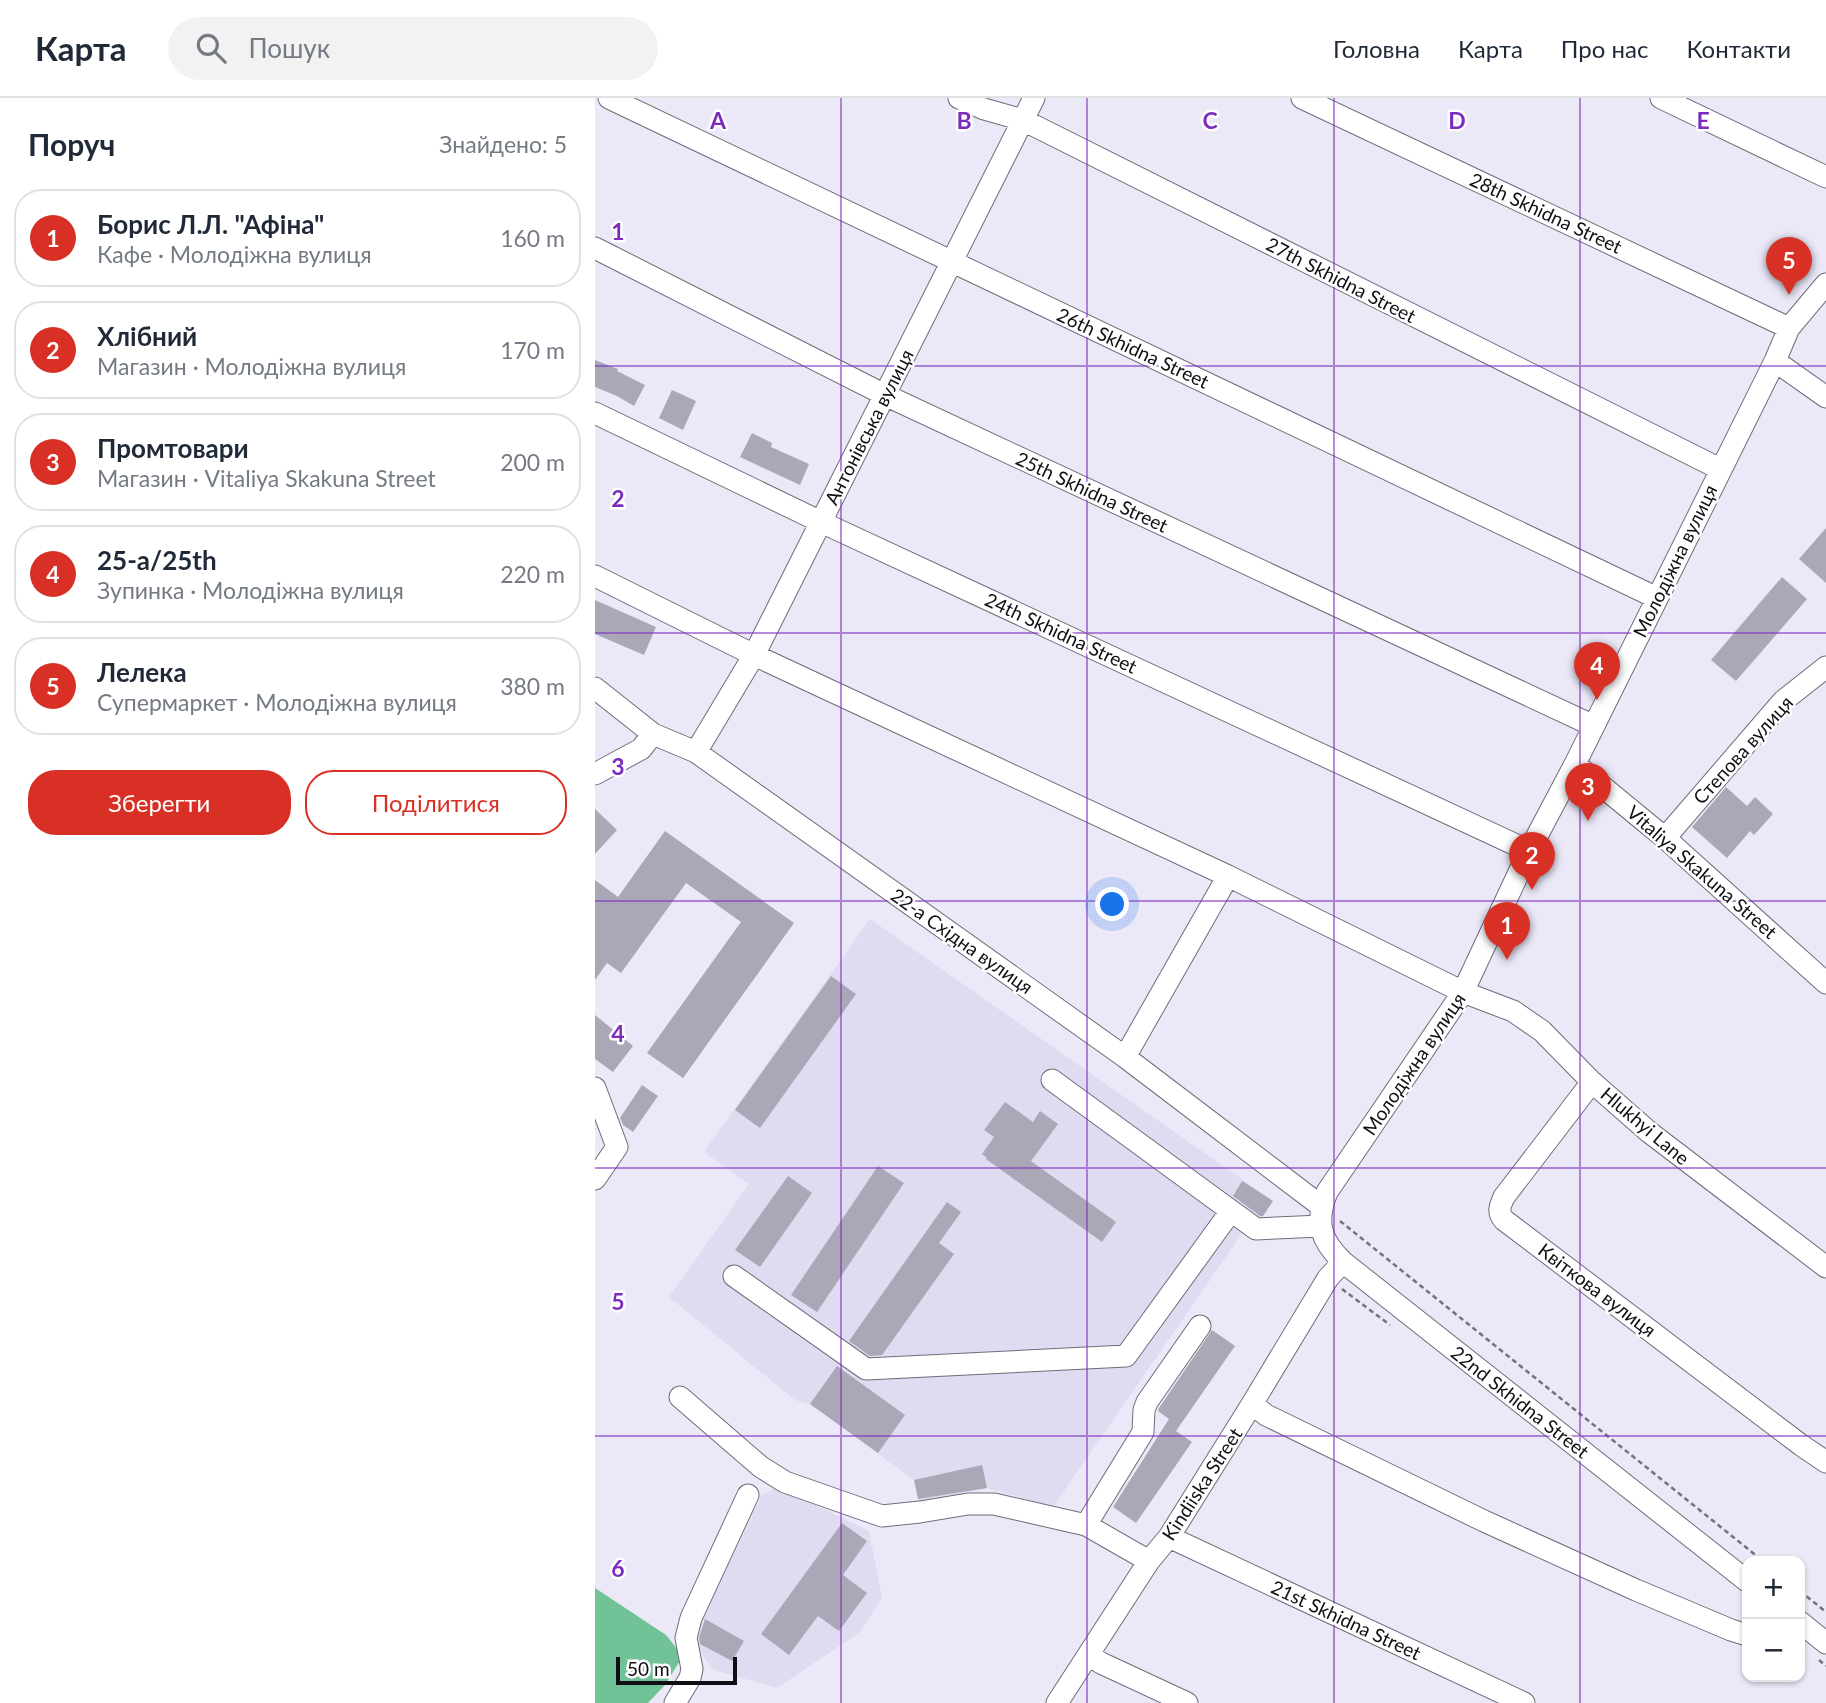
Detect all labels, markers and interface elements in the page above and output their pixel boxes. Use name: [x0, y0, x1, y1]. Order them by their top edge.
search box: [168, 17, 658, 80]
text: Карта: [35, 28, 126, 68]
icon: search: [192, 29, 230, 67]
text: Пошук: [248, 32, 330, 64]
text: Головна: [1333, 34, 1420, 63]
text: Карта: [1458, 34, 1523, 63]
text: Про нас: [1561, 34, 1648, 63]
text: Контакти: [1686, 34, 1791, 63]
text: A: [709, 106, 727, 134]
text: B: [956, 106, 972, 134]
text: C: [1202, 106, 1218, 134]
text: D: [1448, 106, 1466, 134]
text: E: [1696, 106, 1710, 134]
text: Поруч: [28, 126, 115, 162]
text: Знайдено: 5: [439, 130, 567, 158]
street label: 28th Skhidna Street: [1467, 167, 1626, 258]
text: Борис Л.Л. "Афіна": [97, 208, 324, 240]
text: 1: [611, 217, 625, 245]
text: 1: [46, 224, 60, 252]
text: 160 m: [500, 224, 565, 252]
street label: 27th Skhidna Street: [1263, 232, 1420, 327]
pin: 5: [1766, 237, 1812, 295]
text: Кафе · Молодіжна вулиця: [97, 240, 372, 268]
street label: 26th Skhidna Street: [1054, 302, 1213, 393]
text: Хлібний: [97, 320, 197, 352]
text: 2: [46, 336, 60, 364]
text: 170 m: [500, 336, 565, 364]
street label: Антонівська вулиця: [819, 345, 918, 508]
text: Магазин · Молодіжна вулиця: [97, 352, 406, 380]
text: Промтовари: [97, 432, 249, 464]
street label: 25th Skhidna Street: [1013, 446, 1172, 537]
text: 3: [46, 448, 60, 476]
text: 200 m: [500, 448, 565, 476]
text: Магазин · Vitaliya Skakuna Street: [97, 464, 436, 492]
street label: Молодіжна вулиця: [1628, 481, 1721, 641]
text: 2: [611, 484, 625, 512]
text: 25-а/25th: [97, 544, 217, 576]
text: 4: [46, 560, 60, 588]
text: 220 m: [500, 560, 565, 588]
text: Зупинка · Молодіжна вулиця: [97, 576, 404, 604]
street label: 24th Skhidna Street: [982, 587, 1141, 678]
pin: 4: [1574, 642, 1620, 700]
text: Лелека: [97, 656, 187, 688]
text: 5: [46, 672, 60, 700]
text: 380 m: [500, 672, 565, 700]
text: Супермаркет · Молодіжна вулиця: [97, 688, 457, 716]
street label: Степова вулиця: [1688, 691, 1797, 809]
text: 3: [611, 752, 625, 780]
pin: 3: [1565, 763, 1611, 821]
button: Зберегти: [28, 770, 291, 835]
button: Поділитися: [305, 770, 567, 835]
street label: Vitaliya Skakuna Street: [1623, 800, 1782, 943]
pin: 2: [1509, 832, 1555, 890]
street label: 22-а Східна вулиця: [887, 883, 1038, 998]
your location: [1095, 887, 1129, 921]
pin: 1: [1484, 902, 1530, 960]
street label: Молодіжна вулиця: [1357, 988, 1470, 1139]
text: 4: [611, 1019, 625, 1047]
street label: Hlukhyi Lane: [1596, 1082, 1694, 1169]
street label: Квіткова вулиця: [1534, 1238, 1661, 1341]
text: 5: [611, 1287, 625, 1315]
street label: 22nd Skhidna Street: [1447, 1341, 1594, 1463]
street label: Kindiiska Street: [1157, 1423, 1247, 1544]
text: 6: [611, 1554, 625, 1582]
map controls: [1742, 1556, 1805, 1682]
button: +: [1742, 1556, 1805, 1619]
street label: 21st Skhidna Street: [1268, 1575, 1425, 1664]
button: −: [1742, 1619, 1805, 1682]
scale bar: [616, 1654, 737, 1686]
text: 50 m: [627, 1657, 670, 1680]

